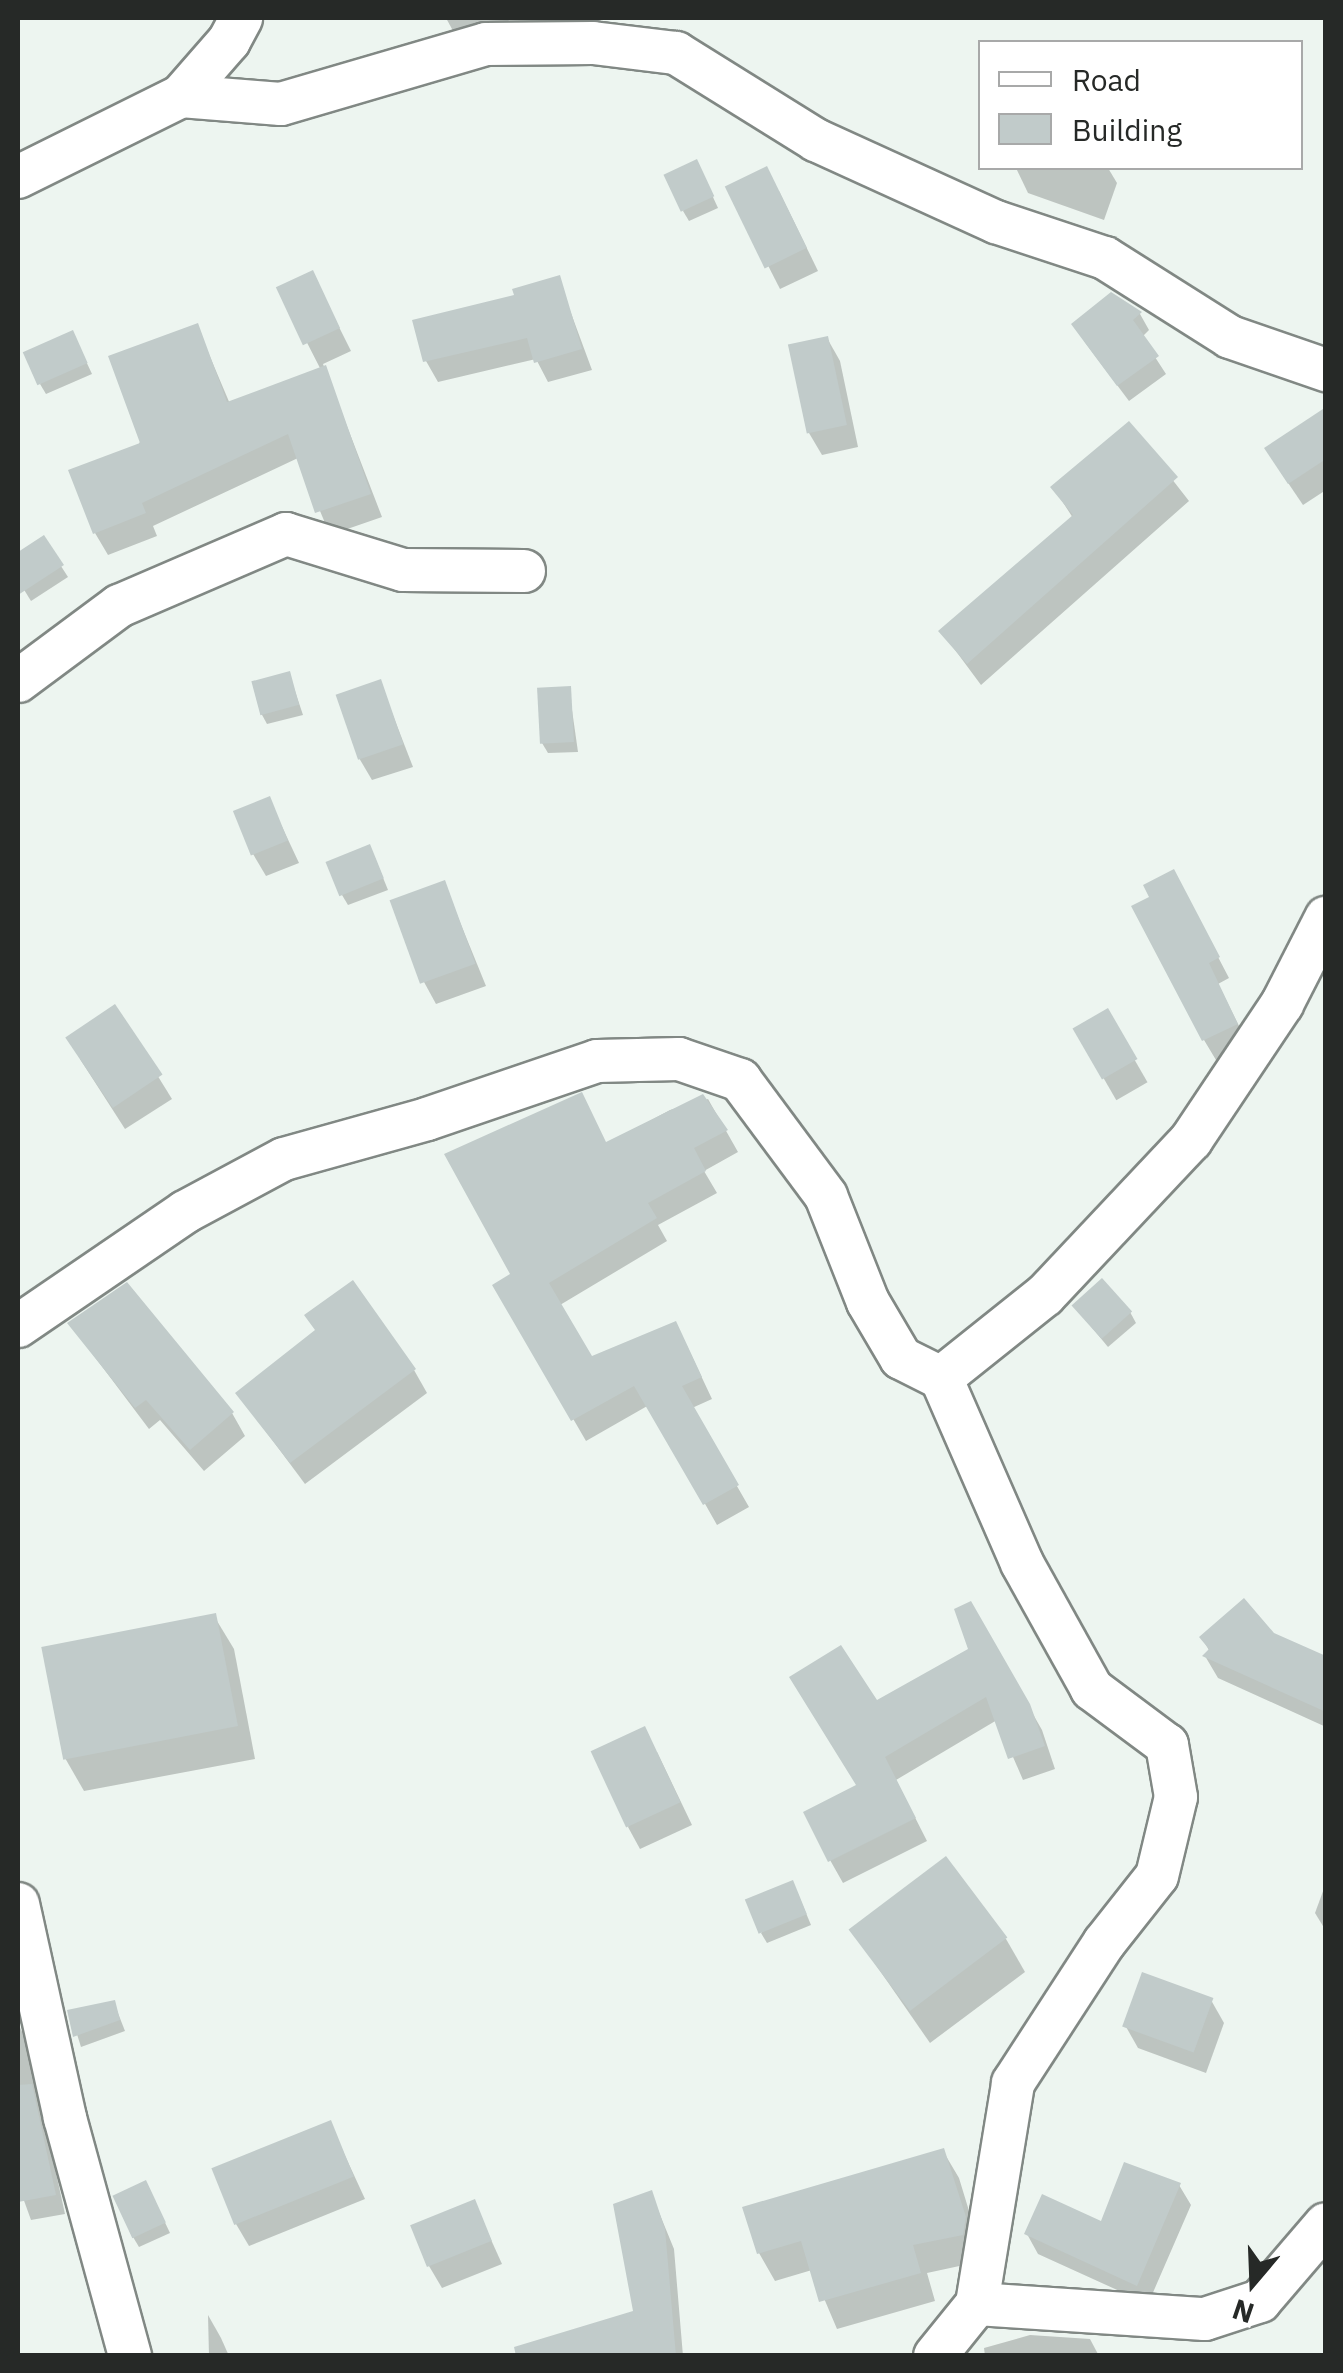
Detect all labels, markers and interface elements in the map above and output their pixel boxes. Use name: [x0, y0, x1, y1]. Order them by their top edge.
legend: [978, 40, 1303, 170]
text: Road: [1072, 60, 1141, 99]
text: Building: [1072, 110, 1182, 149]
north arrow: [1203, 2233, 1303, 2333]
text: N: [1227, 2291, 1259, 2333]

